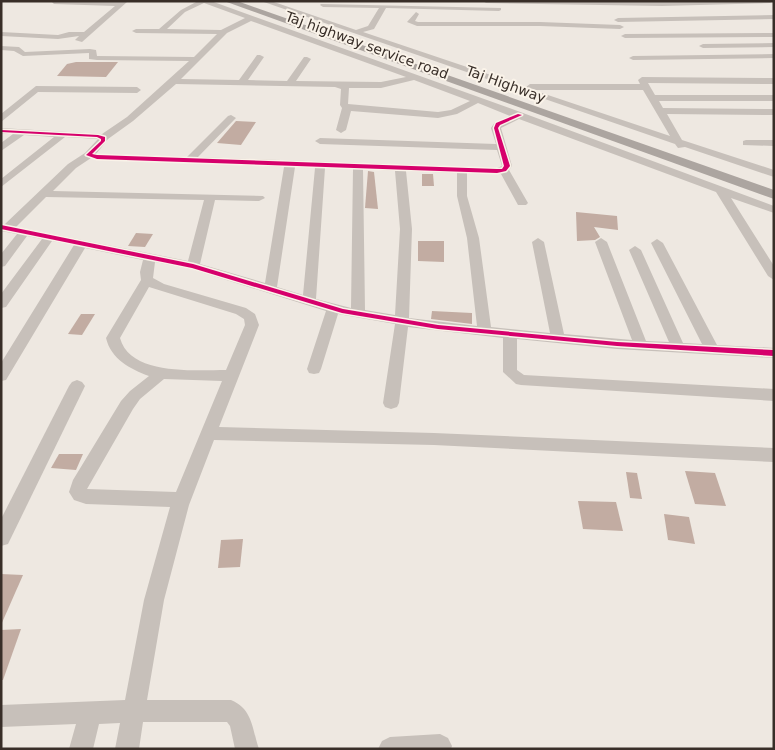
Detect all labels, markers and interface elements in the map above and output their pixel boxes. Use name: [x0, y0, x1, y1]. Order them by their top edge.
street label: Taj highway service road: [282, 8, 451, 82]
street label: Taj Highway: [463, 62, 548, 106]

